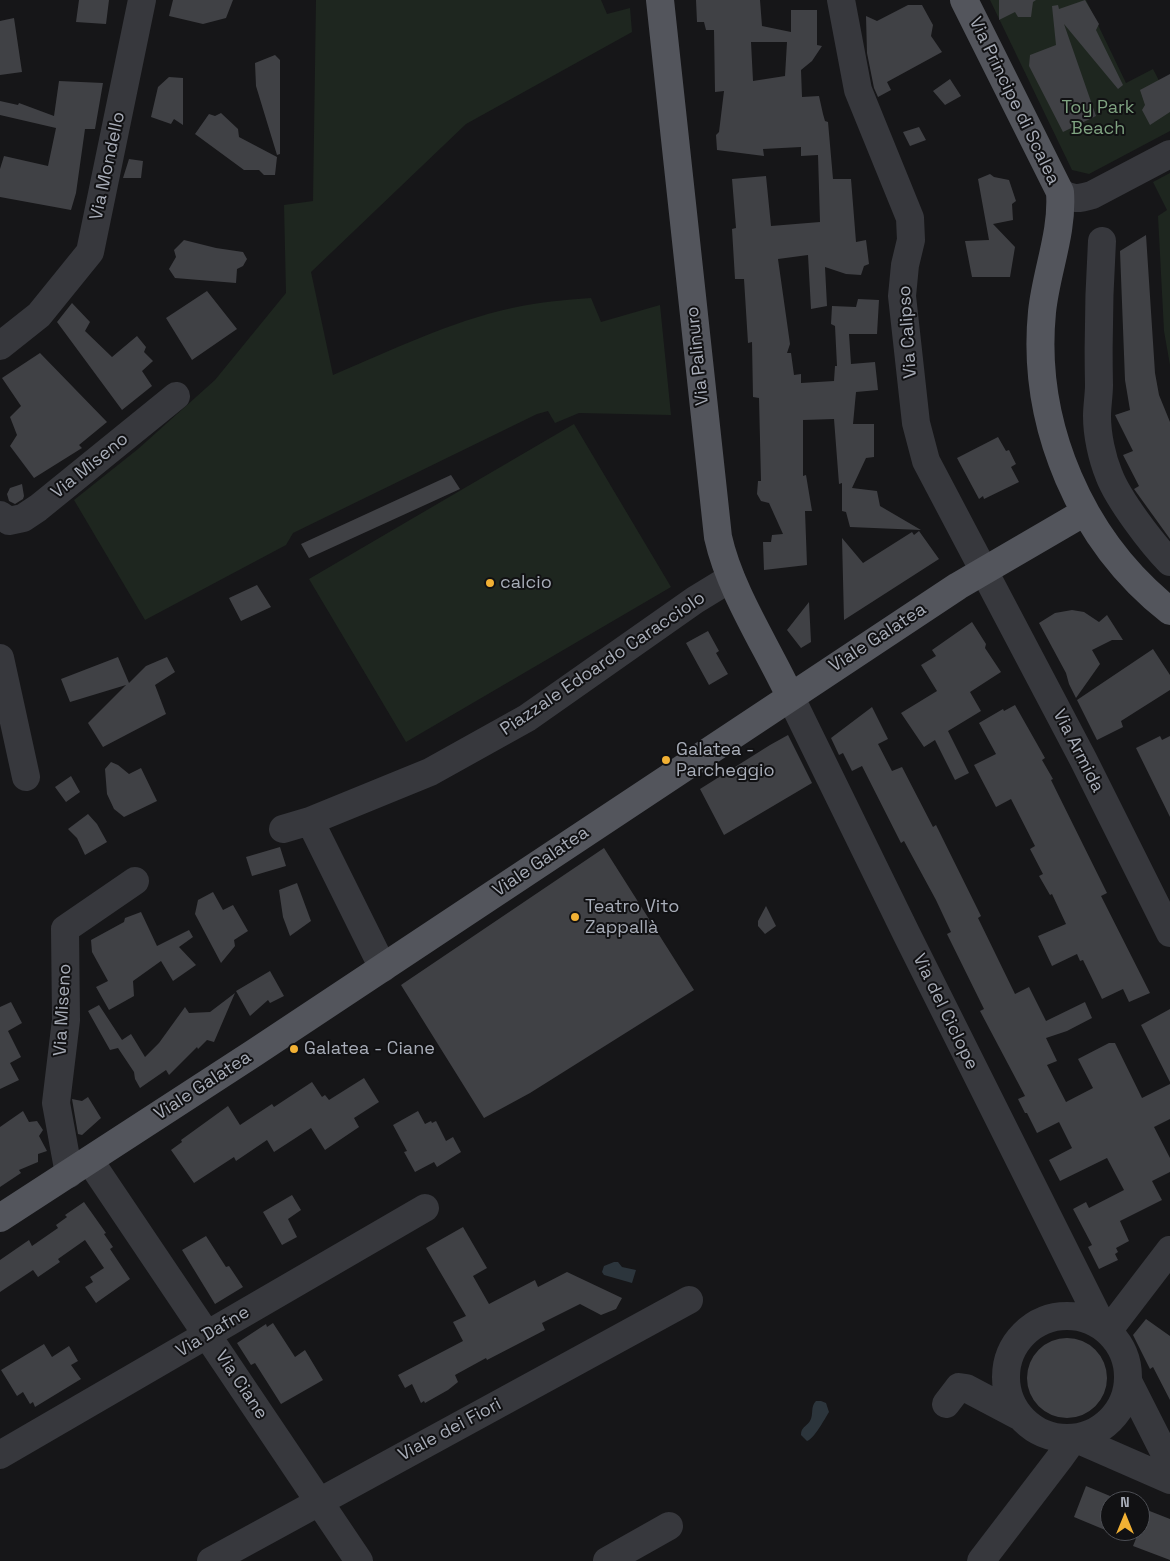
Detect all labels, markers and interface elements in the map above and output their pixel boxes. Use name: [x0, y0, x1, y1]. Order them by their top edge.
street label: Via Principe di Scalea: [964, 14, 1064, 188]
park label: Toy Park Beach: [1062, 97, 1134, 140]
street label: Via Mondello: [86, 110, 130, 222]
street label: Via Calipso: [894, 285, 922, 379]
street label: Via Palinuro: [682, 305, 714, 407]
street label: Via Miseno: [47, 428, 133, 504]
place label: calcio: [500, 572, 552, 594]
marker: calcio: [484, 577, 496, 589]
street label: Piazzale Edoardo Caracciolo: [496, 587, 710, 741]
street label: Viale Galatea: [826, 599, 930, 677]
street label: Via Armida: [1048, 706, 1108, 796]
place label: Galatea - Parcheggio: [676, 739, 775, 782]
marker: Galatea - Parcheggio: [660, 754, 672, 766]
street label: Viale Galatea: [489, 822, 593, 902]
place label: Teatro Vito Zappallà: [585, 896, 679, 939]
marker: Teatro Vito Zappallà: [569, 911, 581, 923]
street label: Via del Ciclope: [908, 950, 982, 1074]
street label: Via Miseno: [50, 963, 76, 1057]
place label: Galatea - Ciane: [304, 1038, 435, 1060]
marker: Galatea - Ciane: [288, 1043, 300, 1055]
street label: Viale Galatea: [151, 1047, 255, 1125]
street label: Via Dafne: [172, 1302, 254, 1362]
street label: Via Ciane: [210, 1346, 272, 1424]
street label: Viale dei Fiori: [395, 1394, 505, 1466]
north arrow: [1100, 1491, 1150, 1541]
text: N: [1120, 1493, 1130, 1511]

